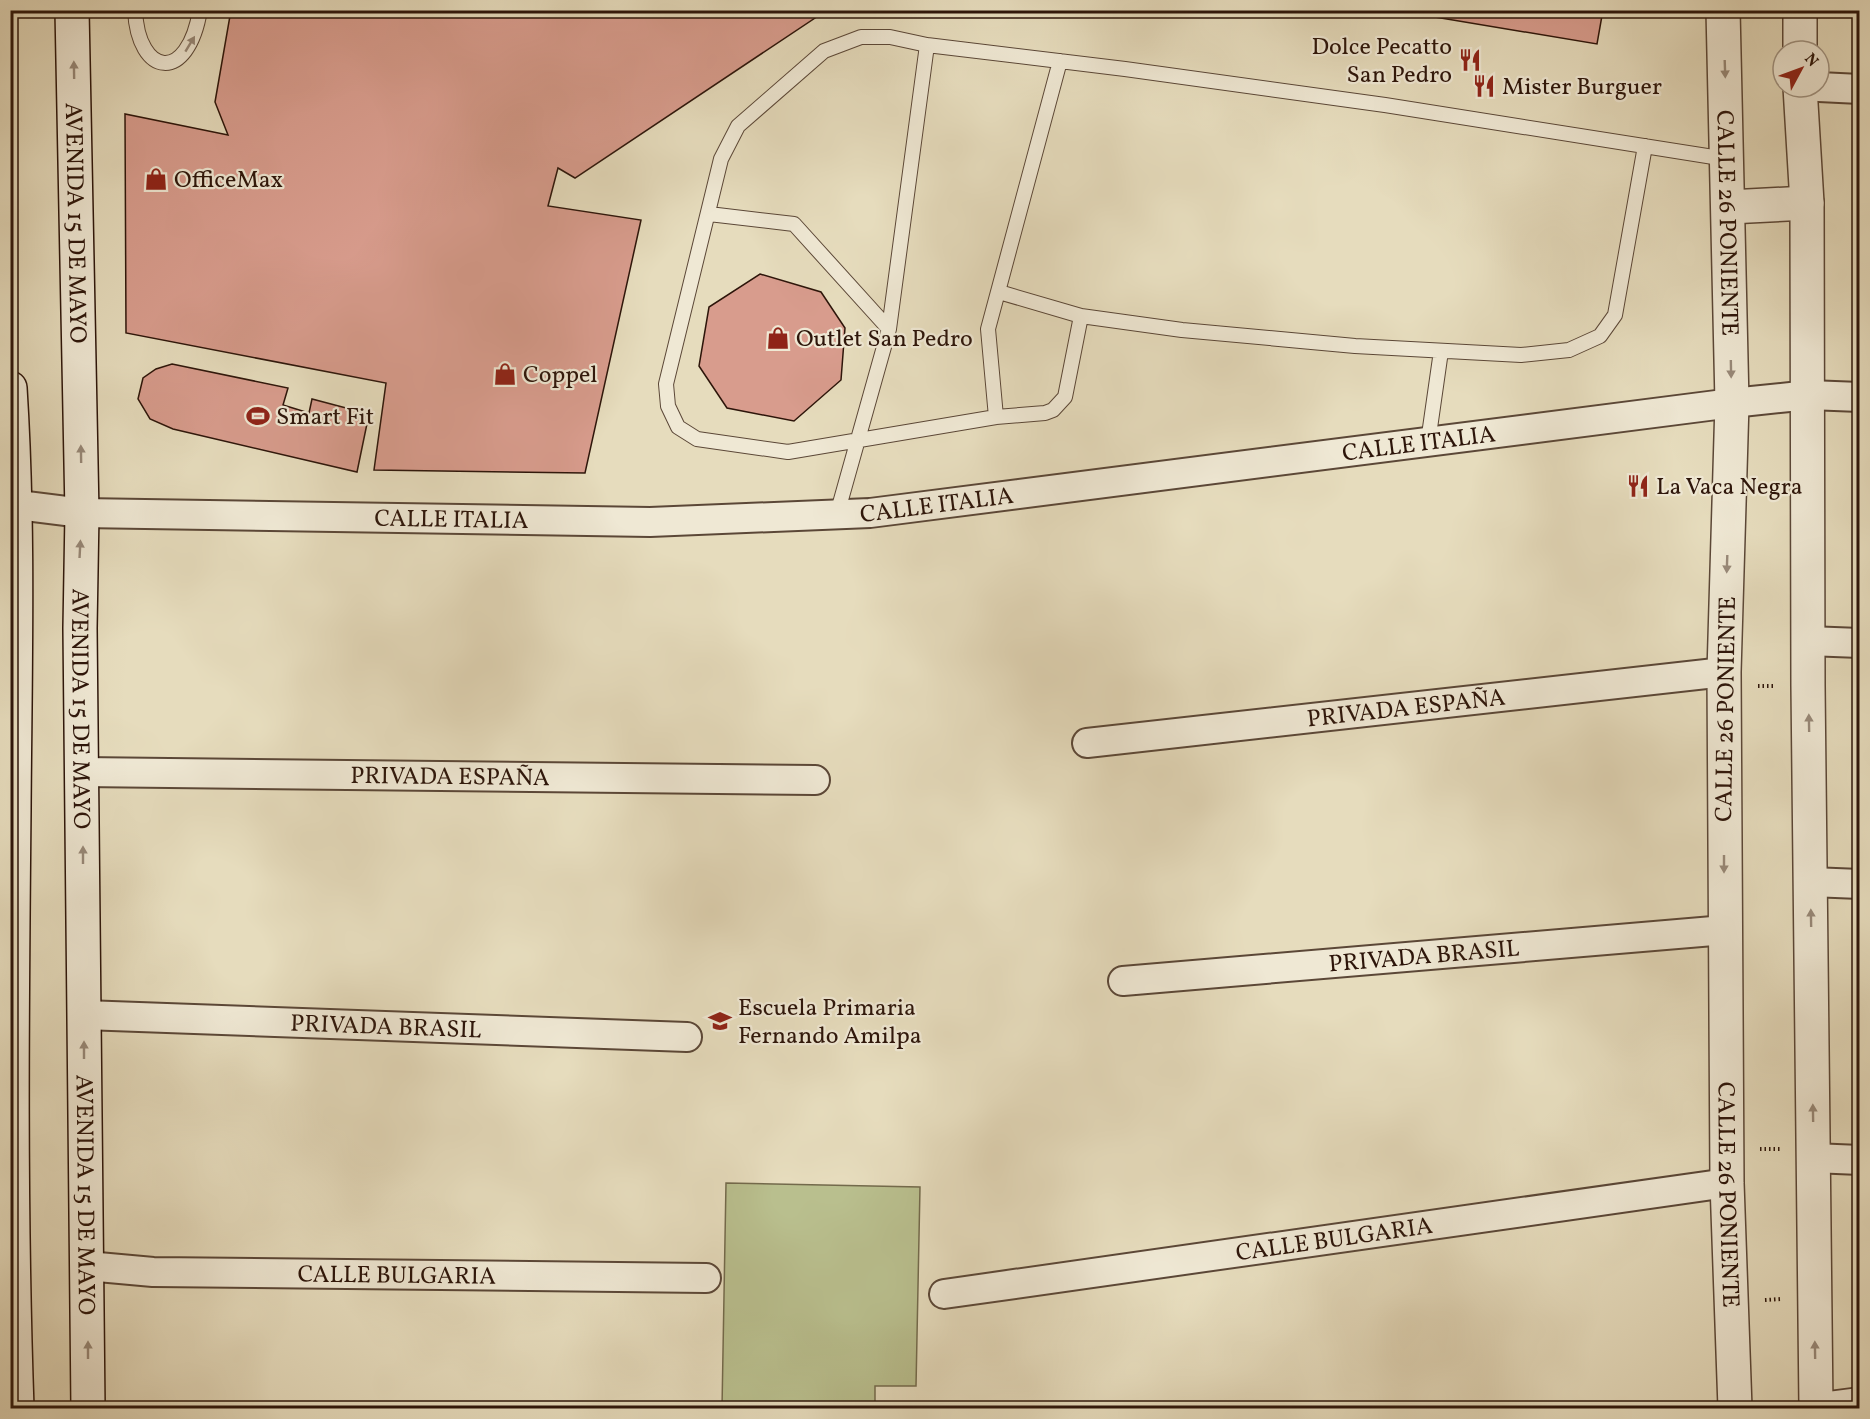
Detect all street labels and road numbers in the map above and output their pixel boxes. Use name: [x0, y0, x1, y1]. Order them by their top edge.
street label: AVENIDA 15 DE MAYO: [55, 102, 94, 344]
street label: CALLE 26 PONIENTE: [1706, 110, 1745, 336]
street label: CALLE ITALIA: [1340, 418, 1498, 472]
street label: CALLE ITALIA: [859, 480, 1016, 532]
street label: CALLE ITALIA: [374, 503, 529, 539]
street label: AVENIDA 15 DE MAYO: [61, 588, 97, 829]
street label: CALLE 26 PONIENTE: [1708, 596, 1746, 822]
street label: PRIVADA ESPAÑA: [1305, 681, 1507, 737]
street label: PRIVADA ESPAÑA: [350, 760, 550, 796]
street label: PRIVADA BRASIL: [1327, 932, 1521, 983]
street label: PRIVADA BRASIL: [290, 1008, 482, 1048]
street label: AVENIDA 15 DE MAYO: [66, 1074, 102, 1315]
street label: CALLE 26 PONIENTE: [1707, 1082, 1746, 1308]
street label: CALLE BULGARIA: [1234, 1210, 1435, 1271]
street label: CALLE BULGARIA: [297, 1259, 496, 1295]

